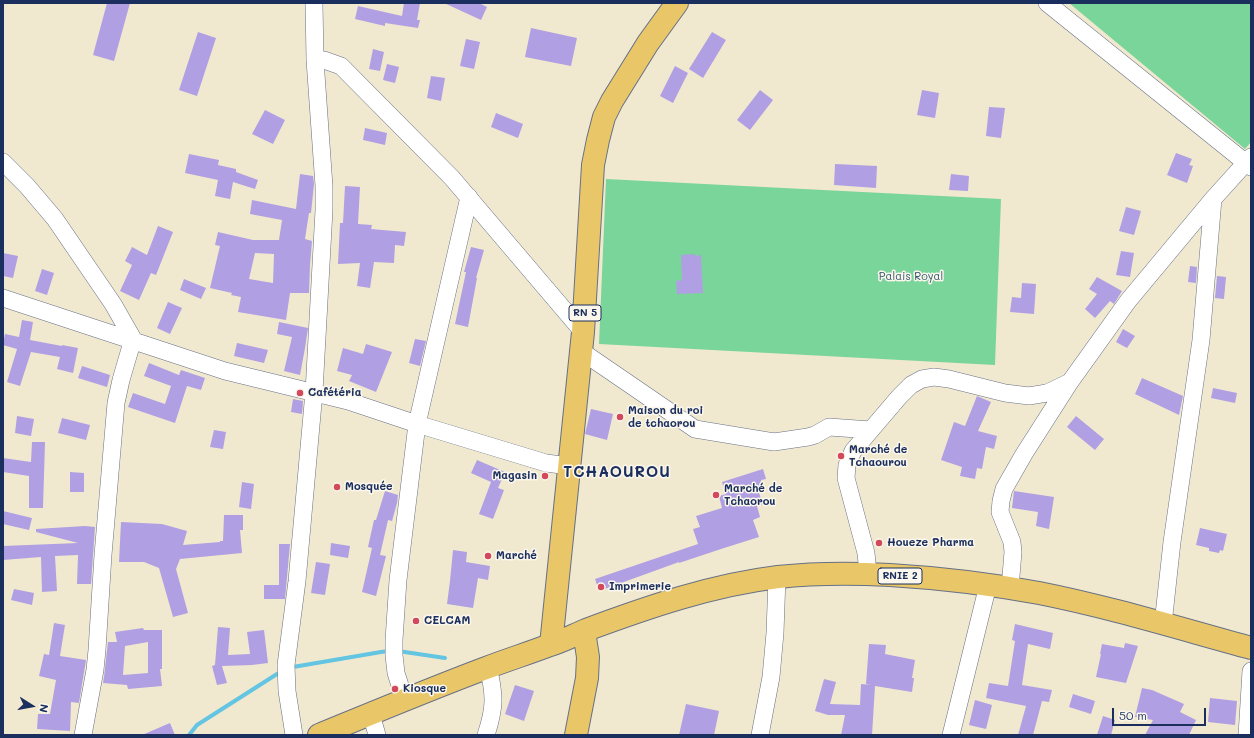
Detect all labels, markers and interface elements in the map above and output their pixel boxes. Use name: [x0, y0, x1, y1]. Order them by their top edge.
park label: Palais Royal: [879, 270, 943, 284]
road number: RN 5: [569, 305, 601, 321]
place label: Cafétéria: [308, 386, 361, 400]
marker: Cafétéria: [295, 388, 305, 398]
place label: Maison du roi de tchaorou: [628, 404, 703, 430]
marker: Maison du roi de tchaorou: [615, 412, 625, 422]
place label: Marché de Tchaourou: [849, 443, 907, 469]
marker: Marché de Tchaourou: [836, 451, 846, 461]
district label: TCHAOUROU: [563, 463, 671, 481]
place label: Magasin: [492, 469, 537, 483]
marker: Magasin: [540, 471, 550, 481]
place label: Mosquée: [345, 480, 393, 494]
marker: Mosquée: [332, 482, 342, 492]
place label: Marché de Tchaorou: [724, 482, 782, 508]
marker: Marché de Tchaorou: [711, 490, 721, 500]
place label: Houeze Pharma: [887, 536, 974, 550]
marker: Houeze Pharma: [874, 538, 884, 548]
place label: Marché: [496, 549, 537, 563]
marker: Marché: [483, 551, 493, 561]
road number: RNIE 2: [878, 568, 922, 584]
place label: Imprimerie: [609, 580, 671, 594]
marker: Imprimerie: [596, 582, 606, 592]
place label: CELCAM: [424, 614, 470, 628]
marker: CELCAM: [411, 616, 421, 626]
place label: Kiosque: [403, 682, 446, 696]
marker: Kiosque: [390, 684, 400, 694]
north arrow: [12, 686, 52, 726]
scale bar: [1114, 700, 1208, 726]
text: N: [36, 703, 52, 714]
text: 50 m: [1119, 707, 1147, 723]

